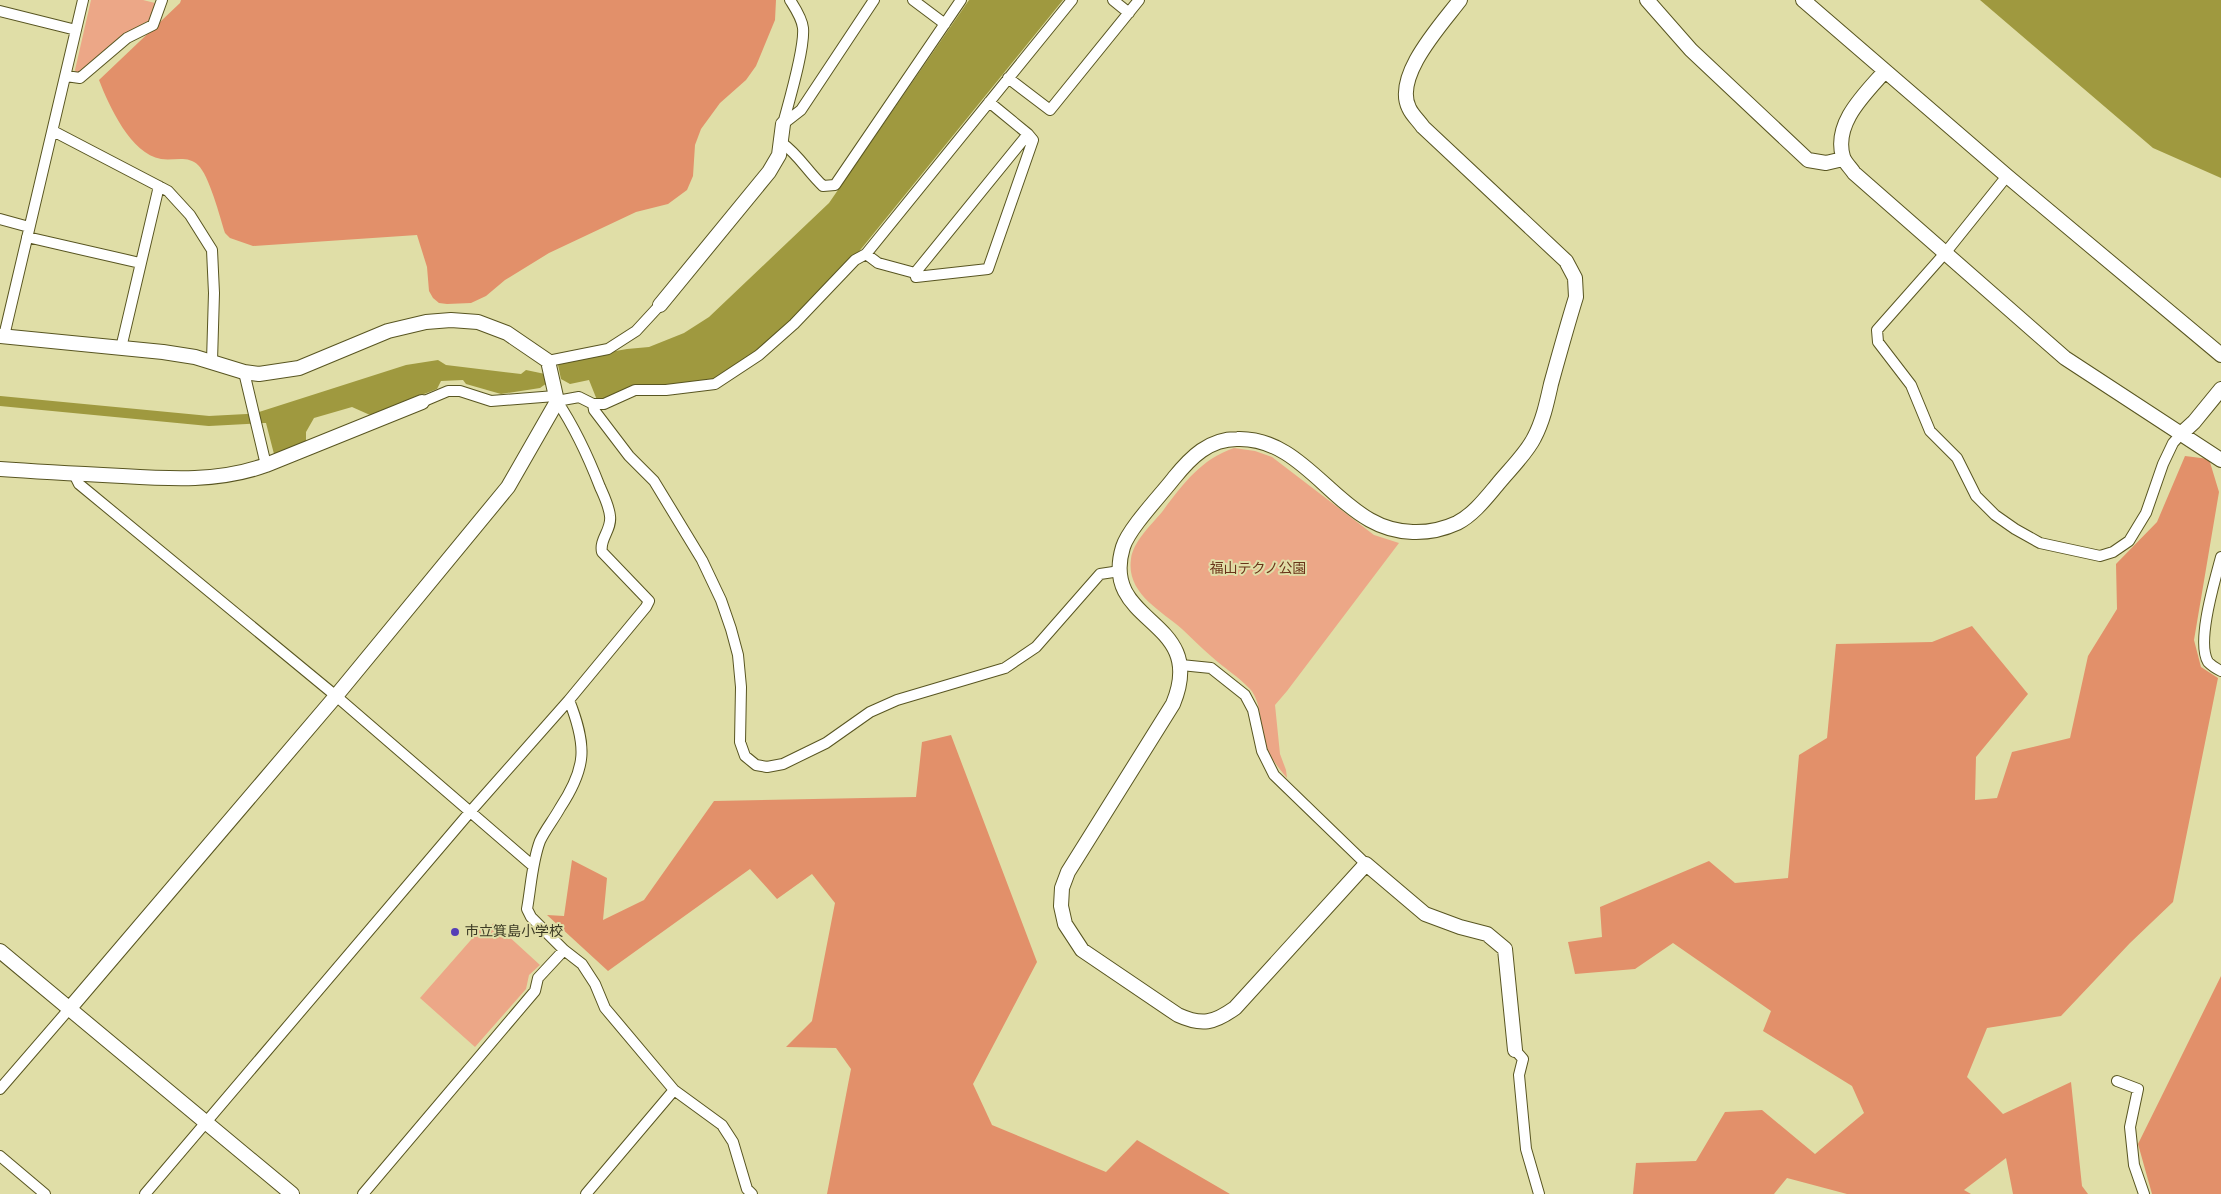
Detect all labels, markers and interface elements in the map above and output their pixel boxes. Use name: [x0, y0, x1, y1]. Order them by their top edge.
park label: 福山テクノ公園: [1209, 561, 1307, 578]
place label: 市立箕島小学校: [465, 923, 563, 941]
marker: 市立箕島小学校: [449, 926, 461, 938]

